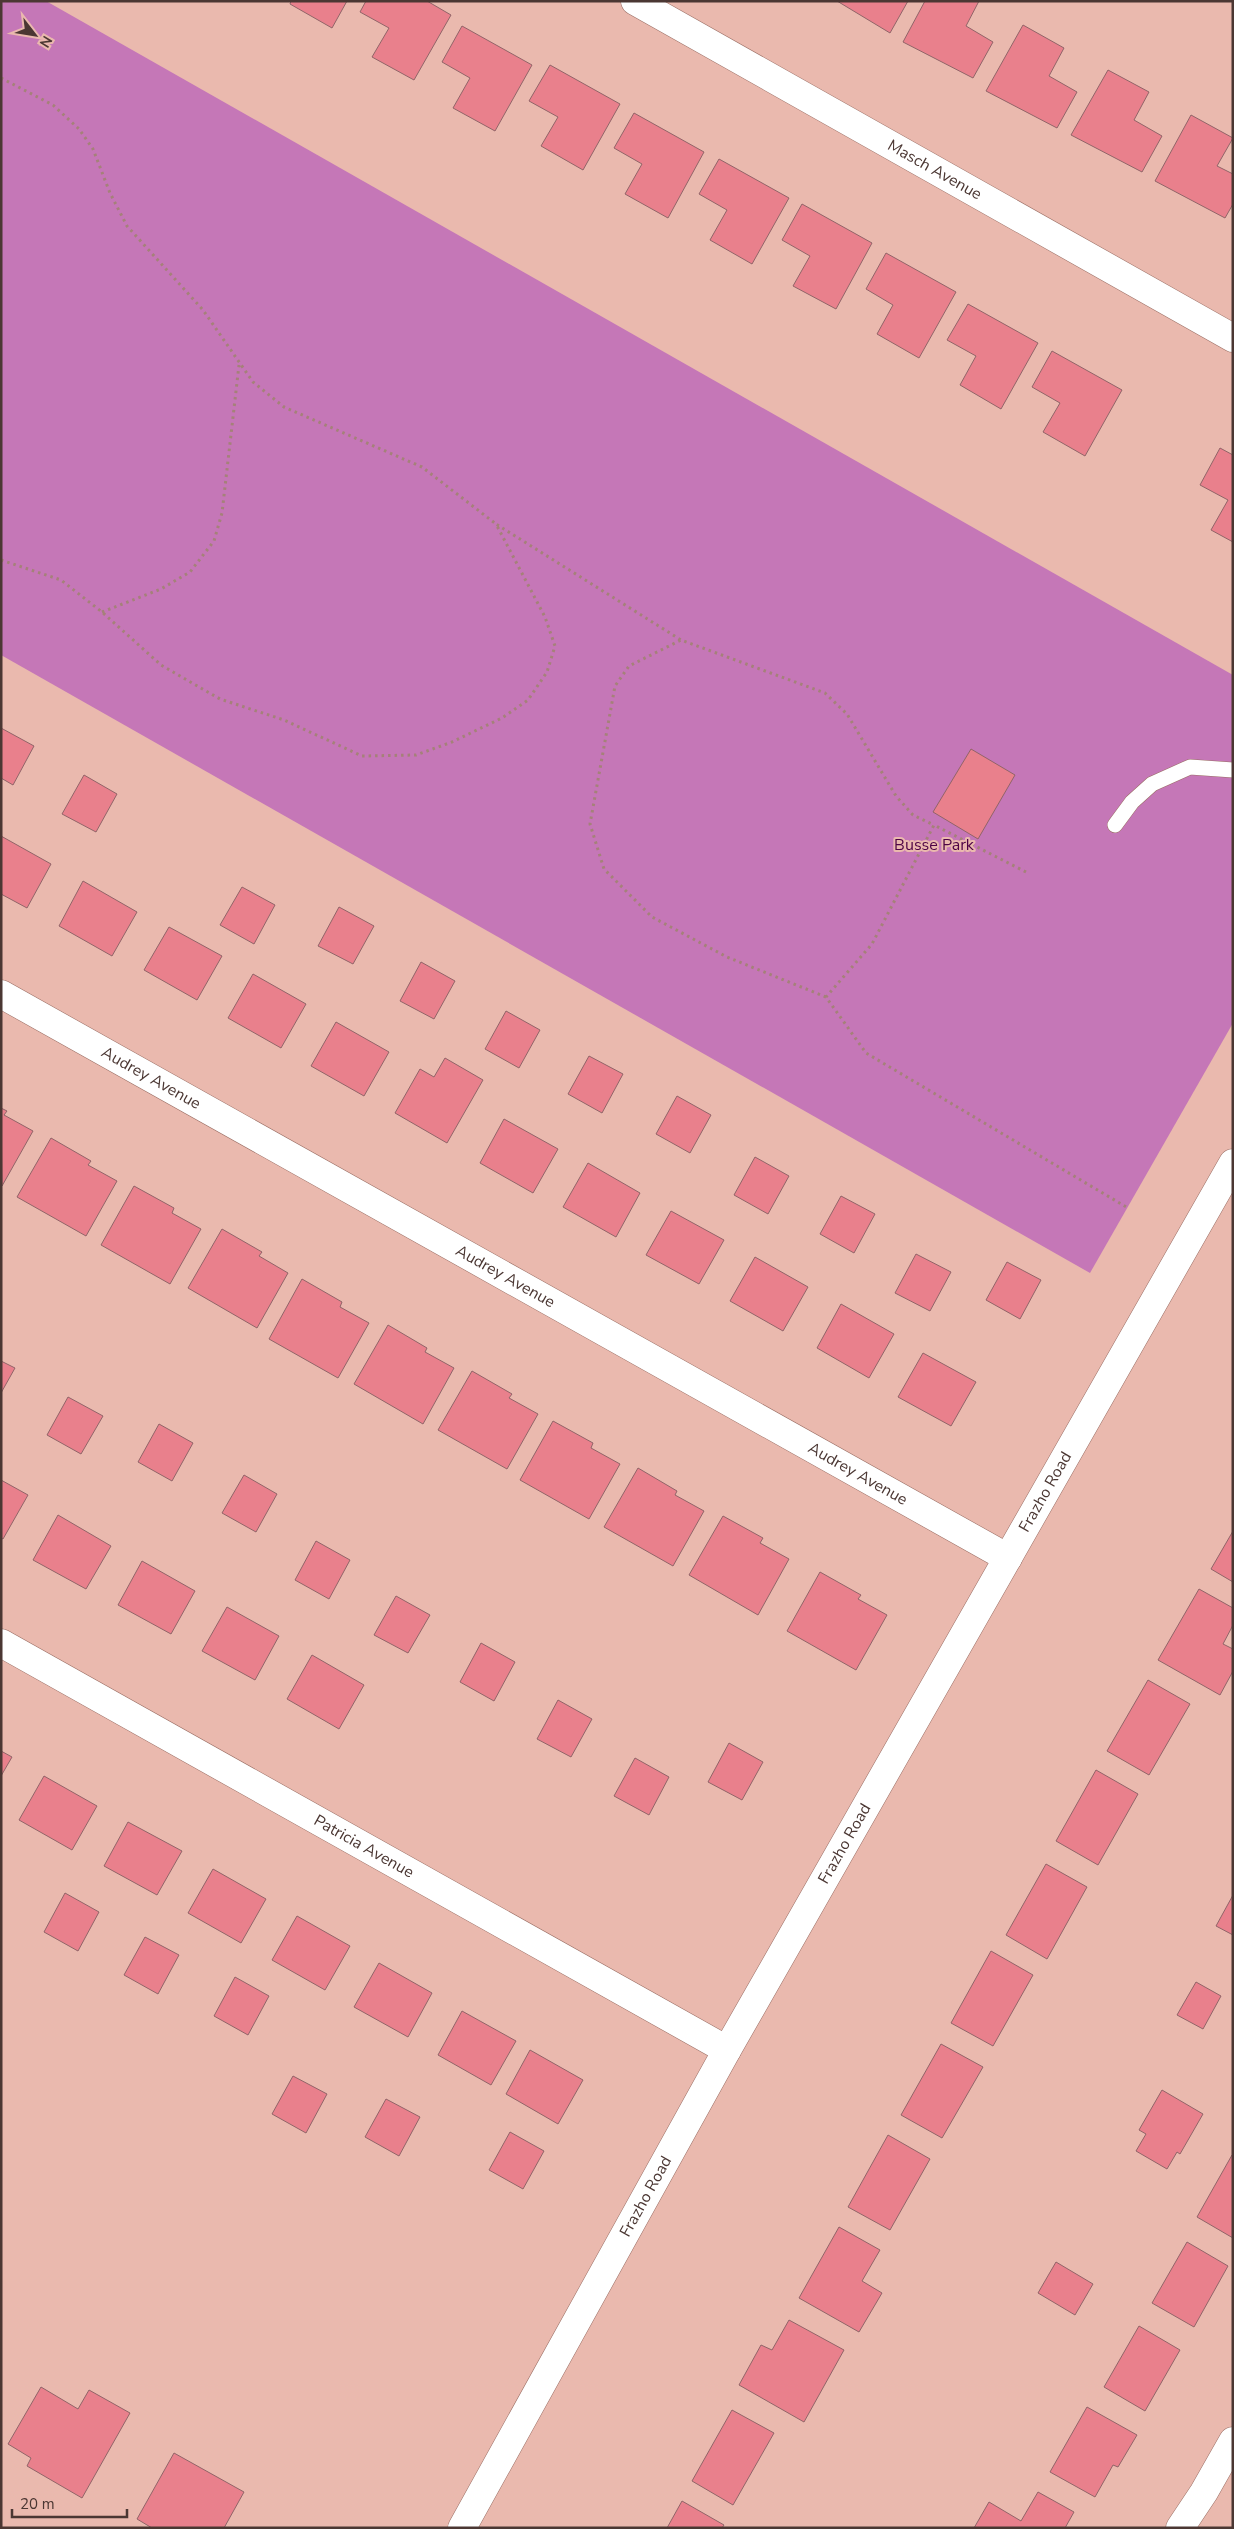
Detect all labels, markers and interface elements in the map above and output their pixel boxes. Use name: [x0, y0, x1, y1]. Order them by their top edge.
north arrow: [10, 10, 60, 60]
text: N: [35, 32, 57, 51]
street label: Masch Avenue: [884, 135, 986, 205]
park label: Busse Park: [894, 834, 975, 856]
street label: Audrey Avenue: [97, 1041, 205, 1115]
street label: Audrey Avenue: [452, 1240, 559, 1313]
street label: Audrey Avenue: [804, 1437, 912, 1511]
street label: Frazho Road: [1014, 1448, 1077, 1536]
street label: Frazho Road: [813, 1799, 876, 1888]
street label: Patricia Avenue: [310, 1810, 418, 1883]
street label: Frazho Road: [614, 2152, 677, 2241]
scale bar: [12, 2486, 128, 2518]
text: 20 m: [20, 2494, 55, 2514]

